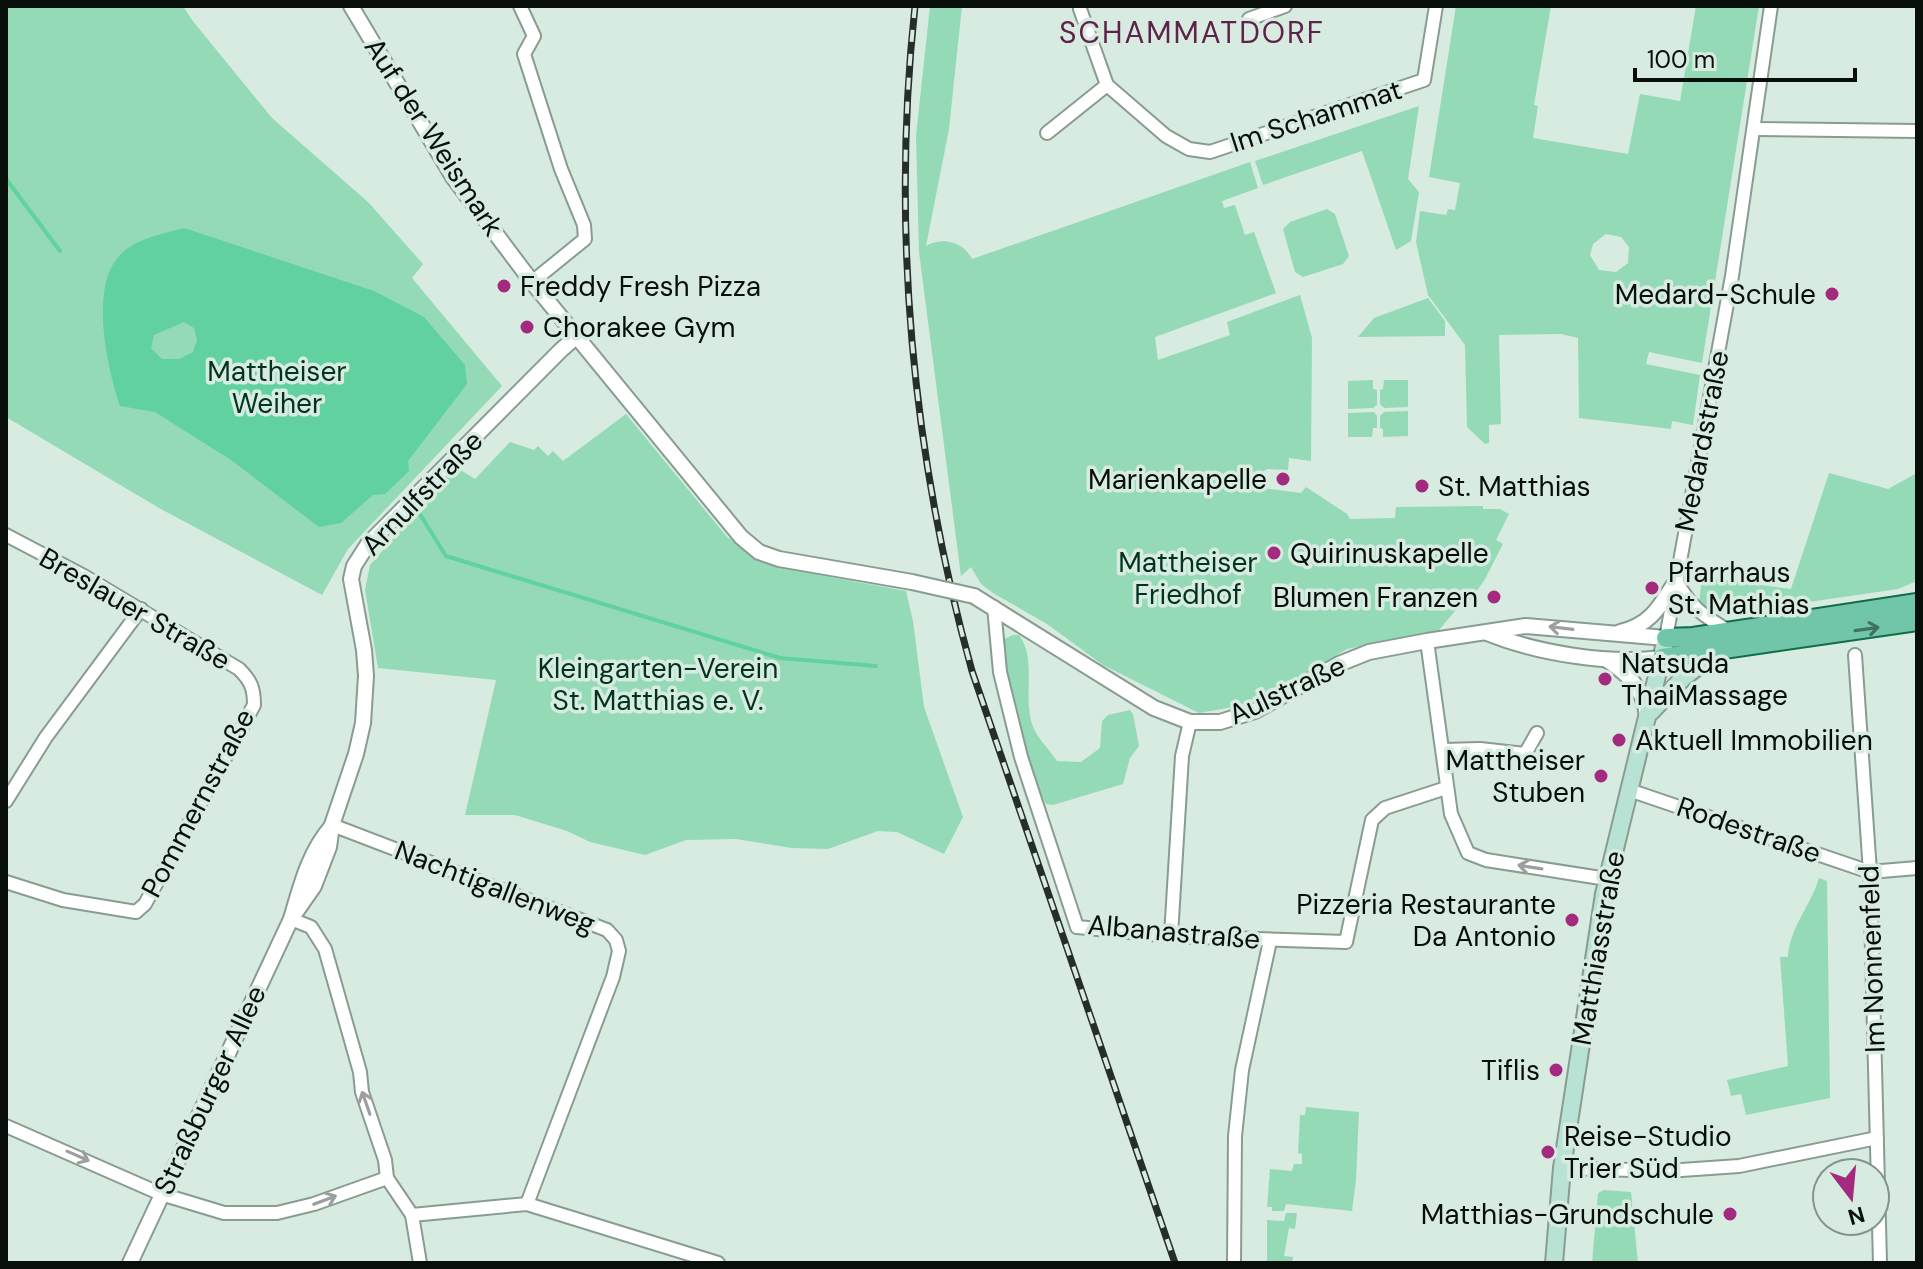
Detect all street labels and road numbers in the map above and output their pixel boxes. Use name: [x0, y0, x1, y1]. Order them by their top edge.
street label: Auf der Weismark: [356, 31, 512, 243]
street label: Im Schammat: [1226, 71, 1406, 161]
street label: Medardstraße: [1666, 347, 1738, 535]
street label: Arnulfstraße: [353, 422, 491, 564]
street label: Breslauer Straße: [33, 539, 237, 679]
street label: Aulstraße: [1223, 647, 1351, 733]
street label: Pommernstraße: [133, 702, 263, 904]
street label: Rodestraße: [1672, 788, 1826, 872]
street label: Nachtigallenweg: [389, 832, 601, 942]
street label: Matthiasstraße: [1563, 848, 1633, 1048]
street label: Im Nonnenfeld: [1850, 865, 1894, 1053]
street label: Albanastraße: [1086, 906, 1262, 958]
street label: Straßburger Allee: [145, 980, 275, 1200]

